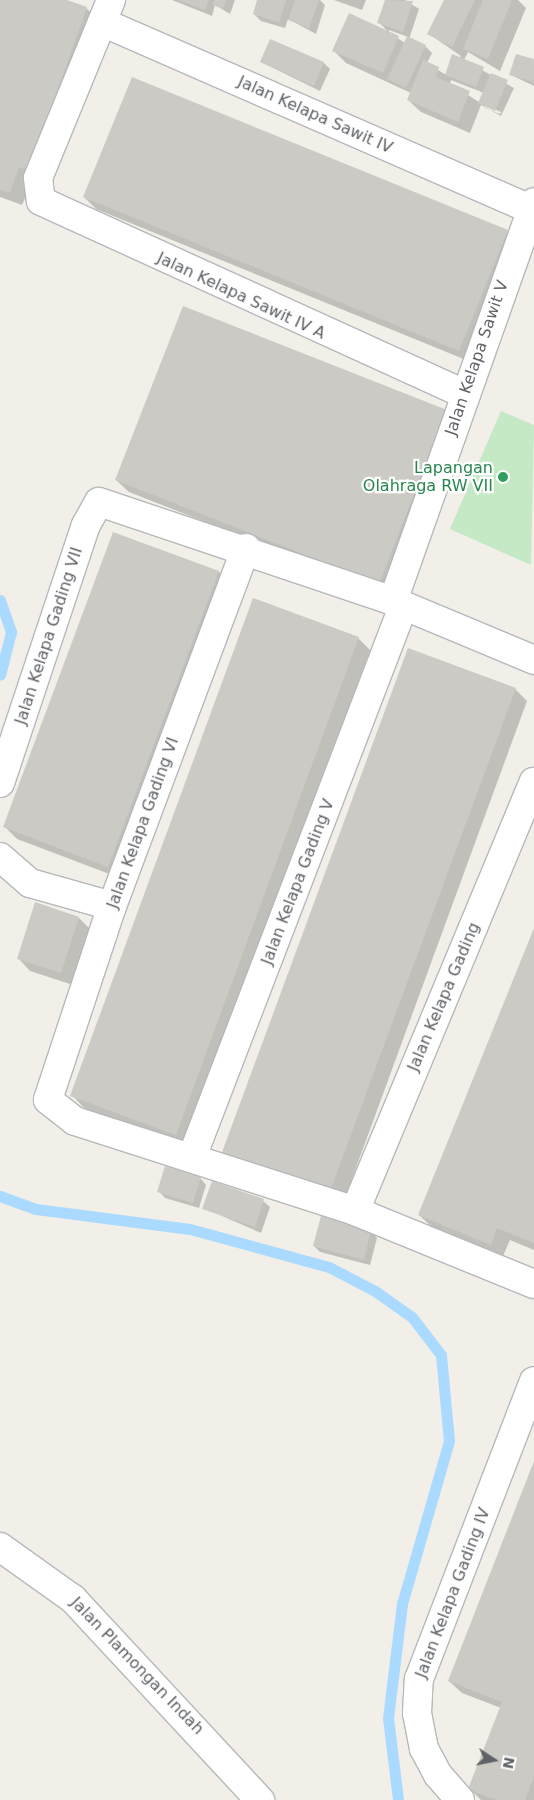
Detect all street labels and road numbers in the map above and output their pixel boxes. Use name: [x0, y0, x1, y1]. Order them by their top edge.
street label: Jalan Kelapa Sawit IV: [235, 72, 395, 158]
street label: Jalan Kelapa Sawit IV A: [154, 249, 328, 343]
street label: Jalan Kelapa Sawit V: [441, 278, 513, 438]
street label: Jalan Kelapa Gading VII: [11, 545, 87, 727]
street label: Jalan Kelapa Gading VI: [103, 735, 183, 911]
street label: Jalan Kelapa Gading V: [258, 796, 338, 968]
street label: Jalan Kelapa Gading: [404, 920, 484, 1074]
street label: Jalan Kelapa Gading IV: [412, 1505, 494, 1681]
street label: Jalan Plamongan Indah: [66, 1593, 208, 1739]

